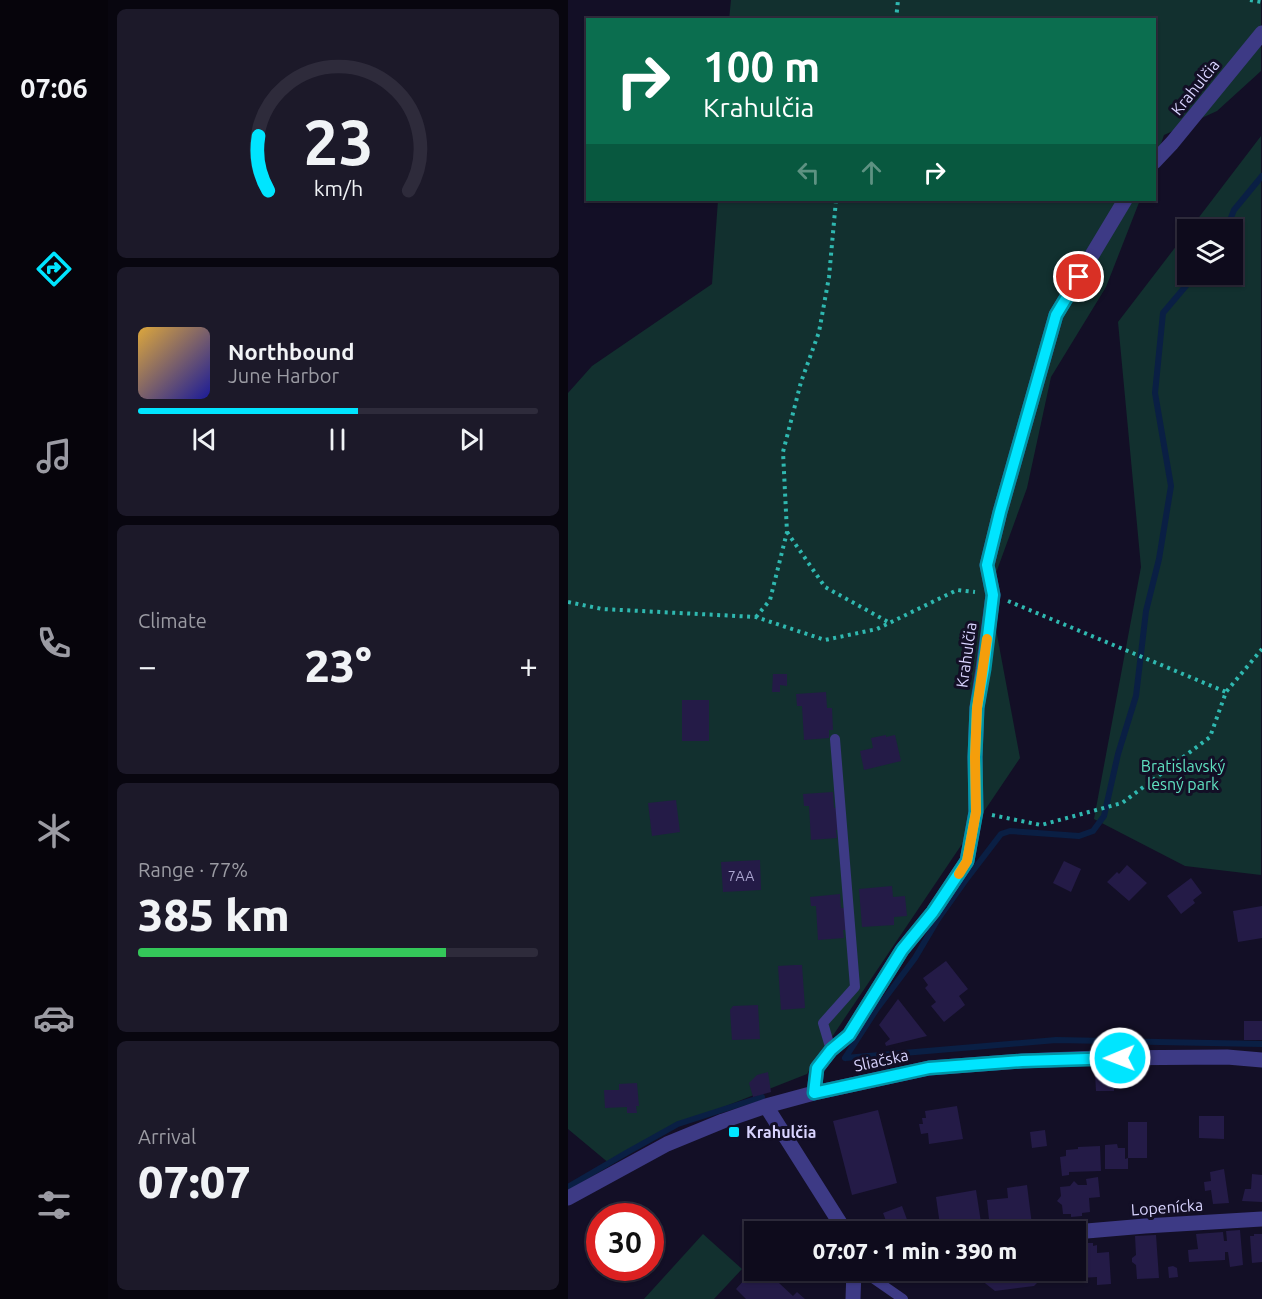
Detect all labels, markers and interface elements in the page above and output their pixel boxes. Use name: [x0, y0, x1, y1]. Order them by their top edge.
icon: right: [604, 42, 682, 120]
text: 100 m: [703, 43, 820, 90]
street label: Krahulčia: [1167, 56, 1223, 118]
text: 07:06: [20, 73, 88, 103]
text: Krahulčia: [703, 92, 814, 122]
text: 23: [303, 107, 373, 177]
icon: left: [792, 156, 825, 189]
icon: ahead: [855, 156, 888, 189]
icon: right: [918, 156, 951, 189]
text: km/h: [313, 176, 363, 200]
map controls: [1177, 219, 1243, 285]
button: layers: [1177, 219, 1243, 285]
icon: directions: [33, 248, 75, 290]
pin: [1053, 251, 1104, 302]
icon: arrive: [1062, 260, 1095, 293]
text: Northbound: [228, 339, 354, 364]
text: June Harbor: [228, 364, 339, 387]
icon: previous: [188, 423, 221, 456]
icon: pause: [321, 423, 354, 456]
icon: next: [455, 423, 488, 456]
icon: music: [33, 435, 75, 477]
text: Climate: [138, 609, 207, 632]
street label: Krahulčia: [952, 621, 980, 689]
icon: phone: [33, 622, 75, 664]
text: 23°: [304, 640, 372, 691]
text: −: [138, 647, 157, 684]
text: +: [519, 647, 538, 684]
park label: Bratislavský lesný park: [1141, 757, 1226, 793]
icon: climate: [33, 810, 75, 852]
text: Range · 77%: [138, 858, 248, 881]
house number: 7AA: [728, 868, 754, 884]
text: 385 km: [138, 889, 290, 940]
icon: car: [33, 997, 75, 1039]
position arrow: [1088, 1026, 1152, 1090]
street label: Sliačska: [852, 1045, 910, 1075]
place label: Krahulčia: [746, 1123, 816, 1141]
text: Arrival: [138, 1125, 196, 1148]
marker: Krahulčia: [727, 1125, 741, 1139]
text: 07:07: [138, 1156, 251, 1207]
icon: filters: [33, 1184, 75, 1226]
street label: Lopenícka: [1130, 1195, 1204, 1219]
speed limit sign: 30: [586, 1203, 664, 1281]
text: 07:07 · 1 min · 390 m: [813, 1238, 1017, 1263]

